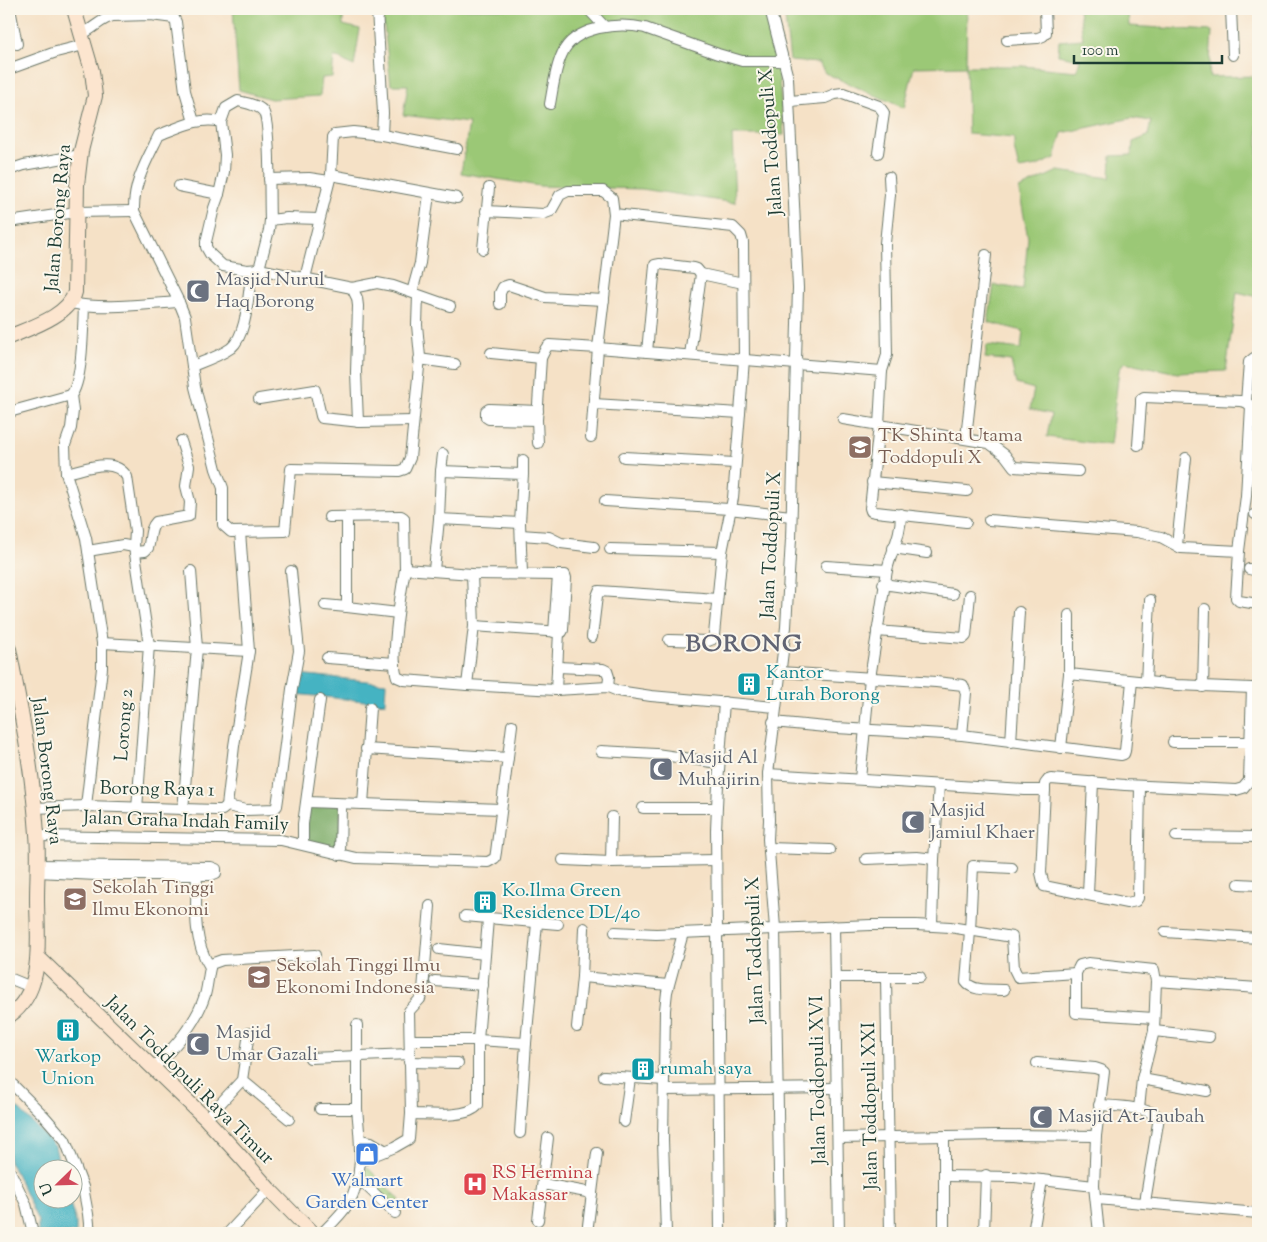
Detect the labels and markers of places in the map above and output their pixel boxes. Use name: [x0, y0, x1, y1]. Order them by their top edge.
place label: Masjid Nurul Haq Borong: [216, 267, 325, 316]
mosque icon: Masjid Nurul Haq Borong: [185, 278, 211, 304]
place label: TK Shinta Utama Toddopuli X: [878, 423, 1023, 472]
school or university icon: TK Shinta Utama Toddopuli X: [847, 434, 873, 460]
place label: Kantor Lurah Borong: [766, 660, 880, 709]
building icon: Kantor Lurah Borong: [736, 671, 762, 697]
place label: Masjid Al Muhajirin: [678, 745, 760, 794]
mosque icon: Masjid Al Muhajirin: [648, 756, 674, 782]
place label: Masjid Jamiul Khaer: [929, 798, 1035, 847]
mosque icon: Masjid Jamiul Khaer: [900, 809, 926, 835]
place label: Sekolah Tinggi Ilmu Ekonomi: [92, 875, 214, 924]
place label: Ko.Ilma Green Residence DL/40: [502, 878, 640, 927]
school or university icon: Sekolah Tinggi Ilmu Ekonomi: [62, 886, 88, 912]
building icon: Ko.Ilma Green Residence DL/40: [472, 889, 498, 915]
place label: Sekolah Tinggi Ilmu Ekonomi Indonesia: [276, 953, 440, 1002]
school or university icon: Sekolah Tinggi Ilmu Ekonomi Indonesia: [246, 964, 272, 990]
building icon: Warkop Union: [55, 1017, 81, 1043]
place label: Masjid Umar Gazali: [216, 1020, 318, 1069]
mosque icon: Masjid Umar Gazali: [185, 1031, 211, 1057]
place label: Warkop Union: [35, 1044, 101, 1093]
building icon: rumah saya: [630, 1056, 656, 1082]
place label: rumah saya: [660, 1056, 752, 1083]
mosque icon: Masjid At-Taubah: [1028, 1104, 1054, 1130]
place label: Masjid At-Taubah: [1058, 1104, 1205, 1131]
shop icon: Walmart Garden Center: [354, 1141, 380, 1167]
place label: RS Hermina Makassar: [492, 1160, 593, 1209]
place label: Walmart Garden Center: [306, 1168, 429, 1217]
hospital icon: RS Hermina Makassar: [462, 1171, 488, 1197]

